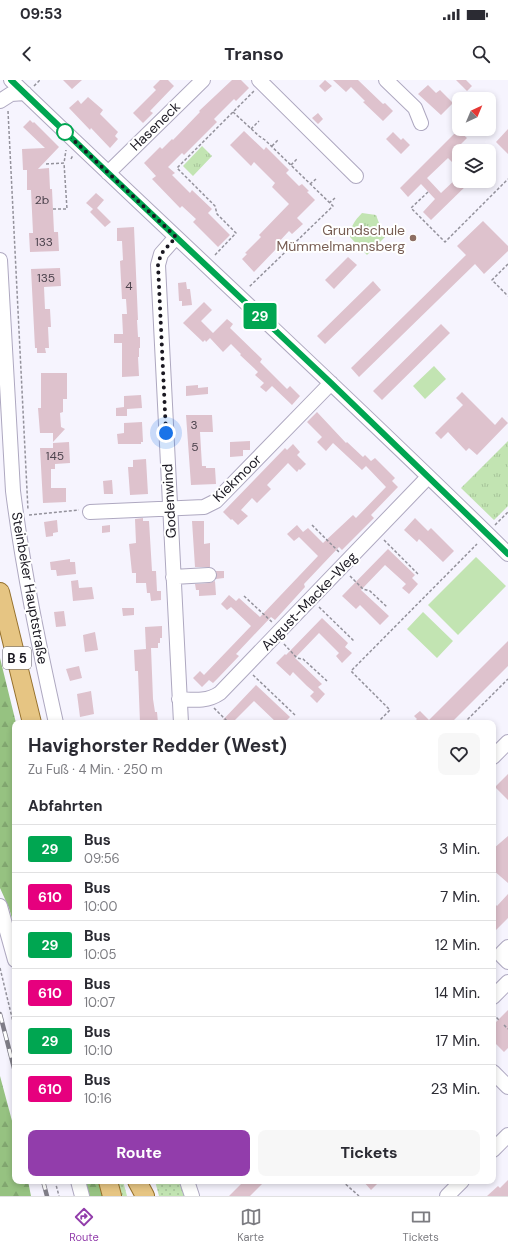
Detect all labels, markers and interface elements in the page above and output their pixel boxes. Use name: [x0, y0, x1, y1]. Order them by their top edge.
text: 09:53: [20, 4, 62, 24]
text: Transo: [224, 42, 284, 66]
icon: back: [16, 43, 38, 65]
icon: search: [470, 43, 492, 65]
north arrow: [452, 92, 496, 136]
map controls: [452, 92, 496, 188]
street label: Haseneck: [126, 98, 184, 154]
unlabelled marker: [56, 123, 74, 141]
button: layers: [452, 144, 496, 188]
house number: 2b: [35, 192, 49, 208]
place label: Grundschule Mümmelmannsberg: [276, 221, 405, 255]
marker: Grundschule Mümmelmannsberg: [408, 233, 418, 243]
house number: 133: [35, 234, 53, 250]
house number: 135: [37, 270, 55, 286]
house number: 4: [125, 278, 133, 294]
line badge: 29: [242, 303, 278, 329]
text: 29: [252, 307, 268, 325]
house number: 3: [190, 417, 198, 433]
your location: [156, 423, 176, 443]
house number: 5: [191, 439, 199, 455]
house number: 145: [46, 448, 64, 464]
street label: Kiekmoor: [209, 450, 265, 506]
street label: Godenwind: [158, 463, 180, 539]
street label: Steinbeker Hauptstraße: [8, 511, 52, 665]
street label: August-Macke-Weg: [257, 548, 361, 654]
road number: B 5: [3, 647, 31, 669]
text: Havighorster Redder (West): [28, 733, 287, 758]
button: heart: [438, 733, 480, 775]
text: Zu Fuß · 4 Min. · 250 m: [28, 761, 163, 778]
text: Abfahrten: [28, 796, 103, 816]
text: Bus: [84, 830, 111, 850]
text: 3 Min.: [439, 839, 480, 859]
text: 29: [42, 840, 58, 858]
text: 09:56: [84, 850, 120, 867]
text: Bus: [84, 878, 111, 898]
text: 7 Min.: [440, 887, 480, 907]
text: 610: [38, 888, 62, 906]
text: 10:00: [84, 898, 117, 915]
text: Bus: [84, 926, 111, 946]
text: 12 Min.: [435, 935, 480, 955]
text: 29: [42, 936, 58, 954]
text: 10:05: [84, 946, 116, 963]
text: Bus: [84, 974, 111, 994]
text: 14 Min.: [434, 983, 480, 1003]
text: 610: [38, 984, 62, 1002]
text: 10:07: [84, 994, 115, 1011]
text: Bus: [84, 1022, 111, 1042]
text: 17 Min.: [436, 1031, 480, 1051]
text: 29: [42, 1032, 58, 1050]
text: 10:10: [84, 1042, 113, 1059]
text: Bus: [84, 1070, 111, 1090]
text: 23 Min.: [431, 1079, 480, 1099]
text: 610: [38, 1080, 62, 1098]
text: 10:16: [84, 1090, 112, 1107]
button: Route: [28, 1130, 250, 1176]
button: Tickets: [258, 1130, 480, 1176]
tab: Route: [69, 1206, 99, 1244]
tab: Karte: [237, 1206, 264, 1244]
tab: Tickets: [403, 1206, 439, 1244]

